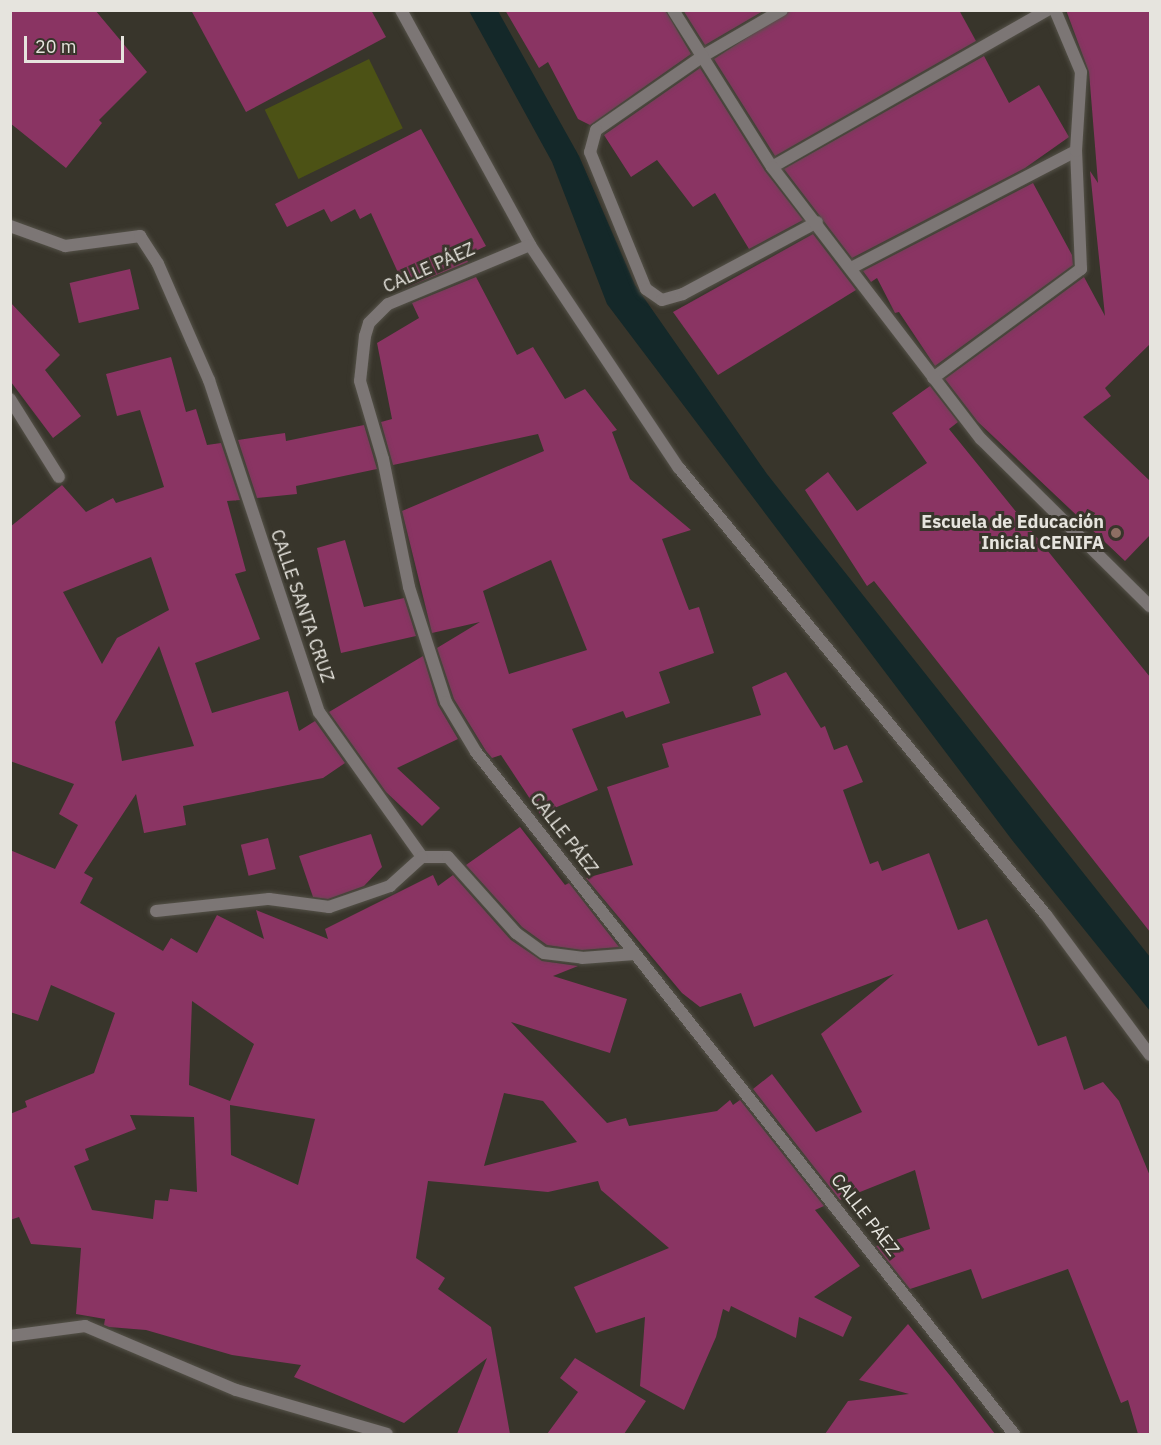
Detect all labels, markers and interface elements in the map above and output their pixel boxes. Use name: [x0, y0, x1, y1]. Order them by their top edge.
scale bar: [27, 24, 128, 62]
text: 20 m: [35, 35, 77, 58]
street label: CALLE PÁEZ: [380, 238, 478, 298]
place label: Escuela de Educación Inicial CENIFA: [921, 512, 1104, 554]
marker: Escuela de Educación Inicial CENIFA: [1109, 526, 1123, 540]
street label: CALLE SANTA CRUZ: [266, 527, 338, 685]
street label: CALLE PÁEZ: [525, 789, 603, 879]
street label: CALLE PÁEZ: [826, 1170, 904, 1260]

